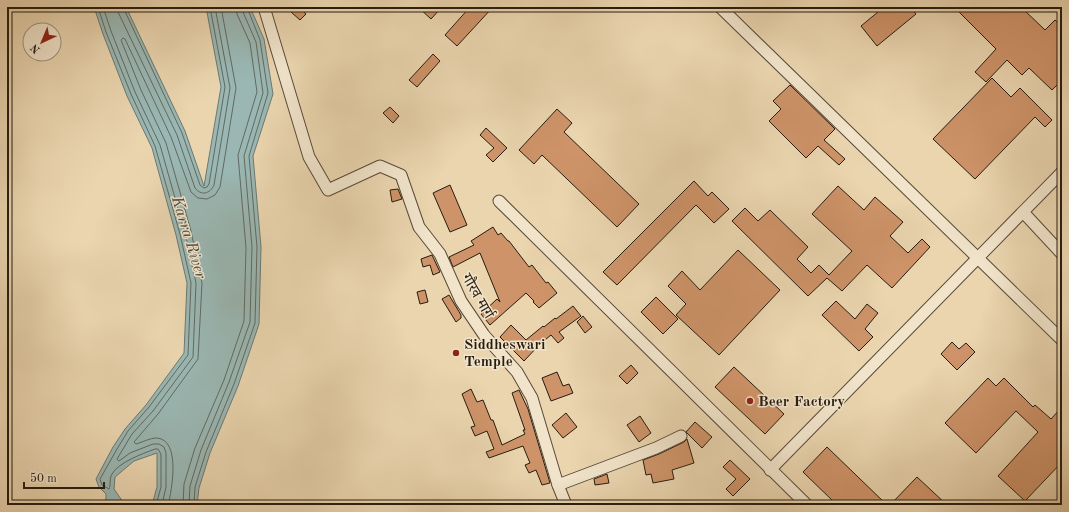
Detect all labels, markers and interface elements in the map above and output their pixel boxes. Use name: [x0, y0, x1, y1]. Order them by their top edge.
north arrow: [22, 22, 62, 62]
text: N: [29, 41, 43, 55]
water label: Karra River: [168, 193, 209, 282]
street label: गौरव मार्ग: [457, 269, 499, 323]
place label: Siddheswari Temple: [464, 338, 545, 370]
marker: Siddheswari Temple: [451, 348, 461, 358]
place label: Beer Factory: [758, 395, 845, 410]
marker: Beer Factory: [745, 396, 755, 406]
scale bar: [24, 464, 104, 490]
text: 50 m: [30, 472, 57, 485]

